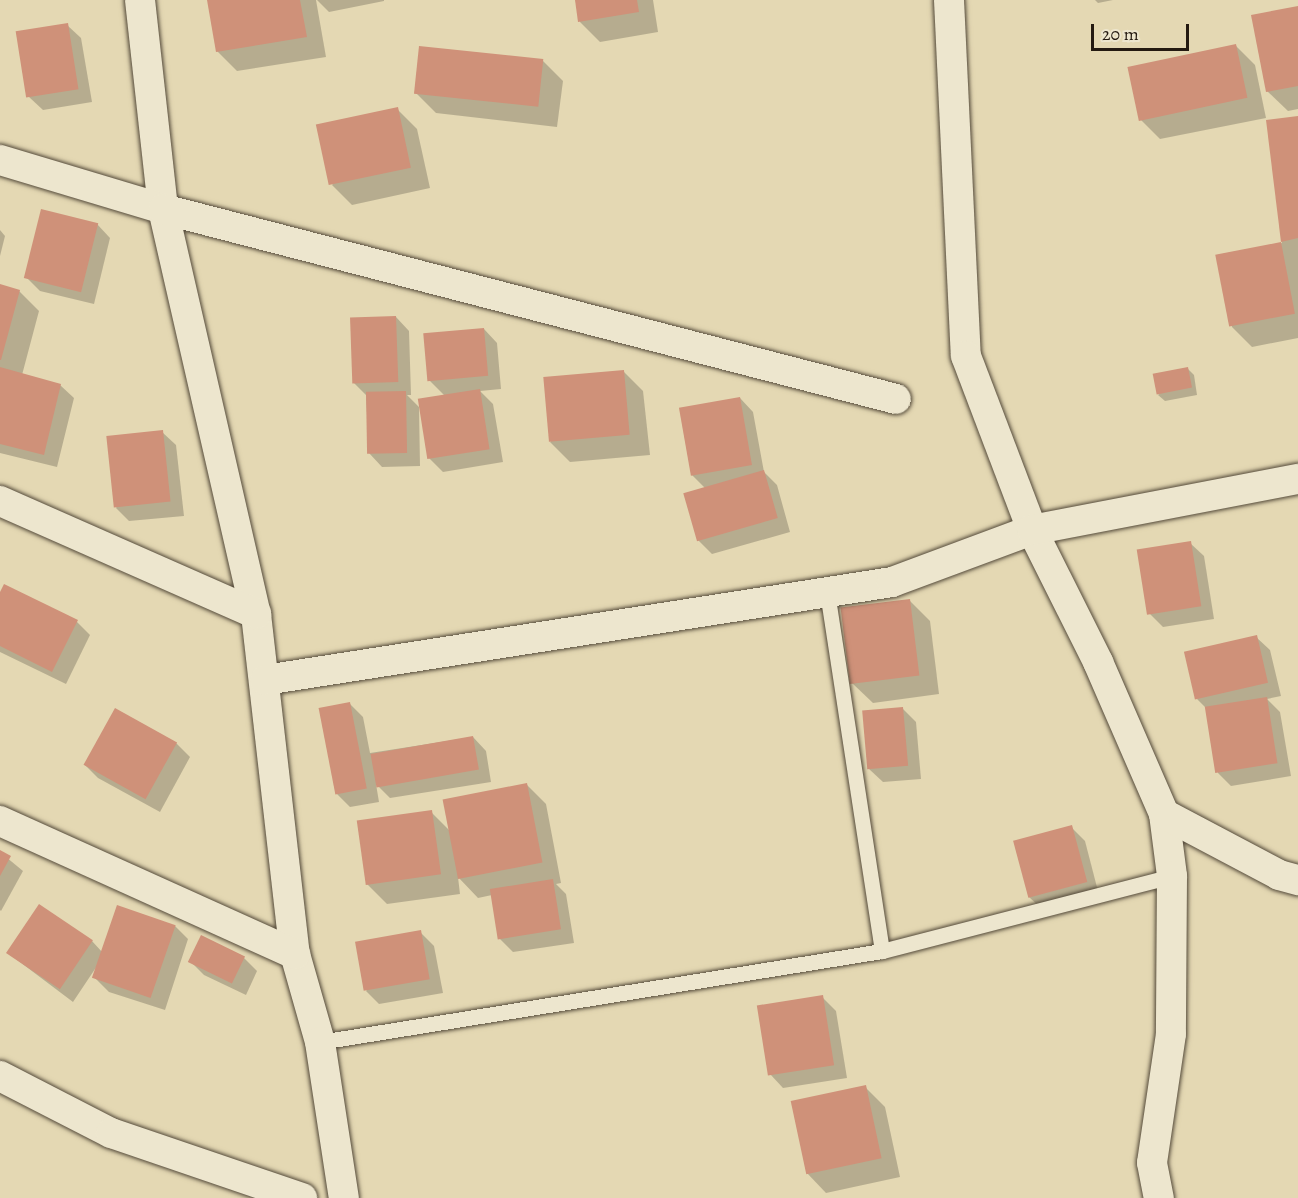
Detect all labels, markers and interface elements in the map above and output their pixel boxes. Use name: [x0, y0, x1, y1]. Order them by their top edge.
scale bar: [1094, 12, 1192, 50]
text: 20 m: [1102, 22, 1139, 46]

